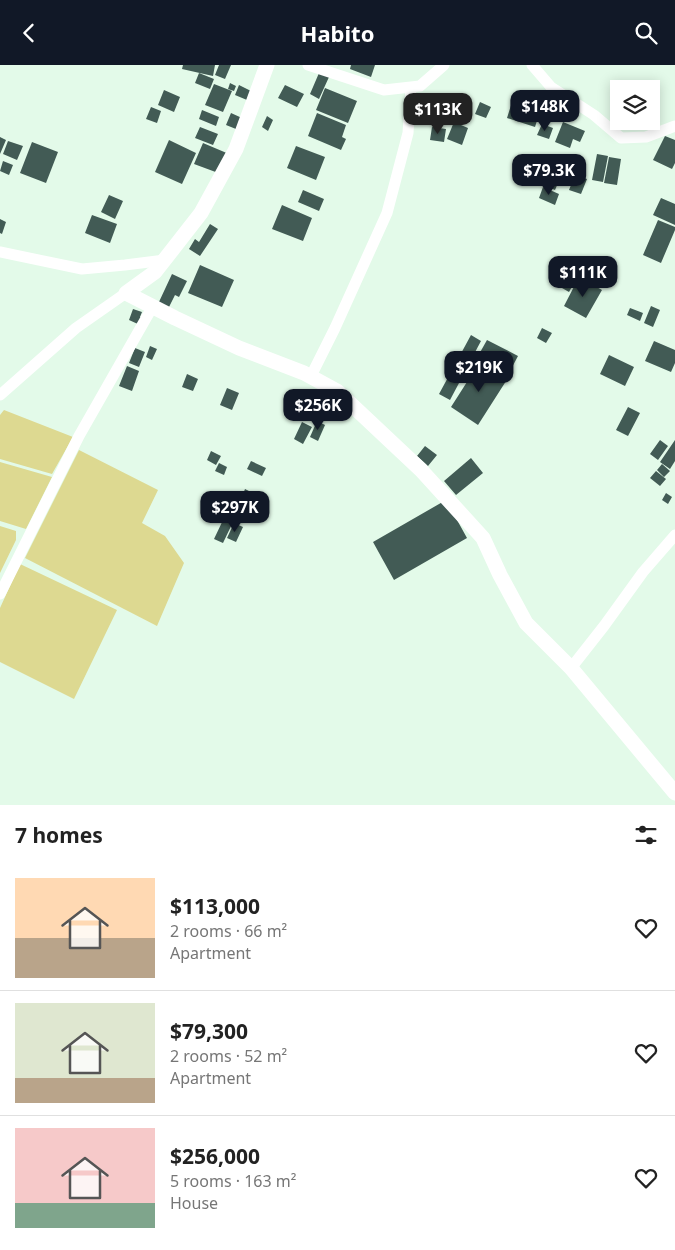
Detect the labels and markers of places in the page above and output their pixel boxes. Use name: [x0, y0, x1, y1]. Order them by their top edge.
pin: $148K: [510, 89, 580, 132]
pin: $113K: [403, 93, 473, 135]
pin: $79.3K: [508, 153, 590, 196]
pin: $111K: [548, 255, 618, 298]
pin: $219K: [444, 351, 514, 393]
pin: $256K: [283, 389, 353, 431]
pin: $297K: [200, 491, 270, 533]

